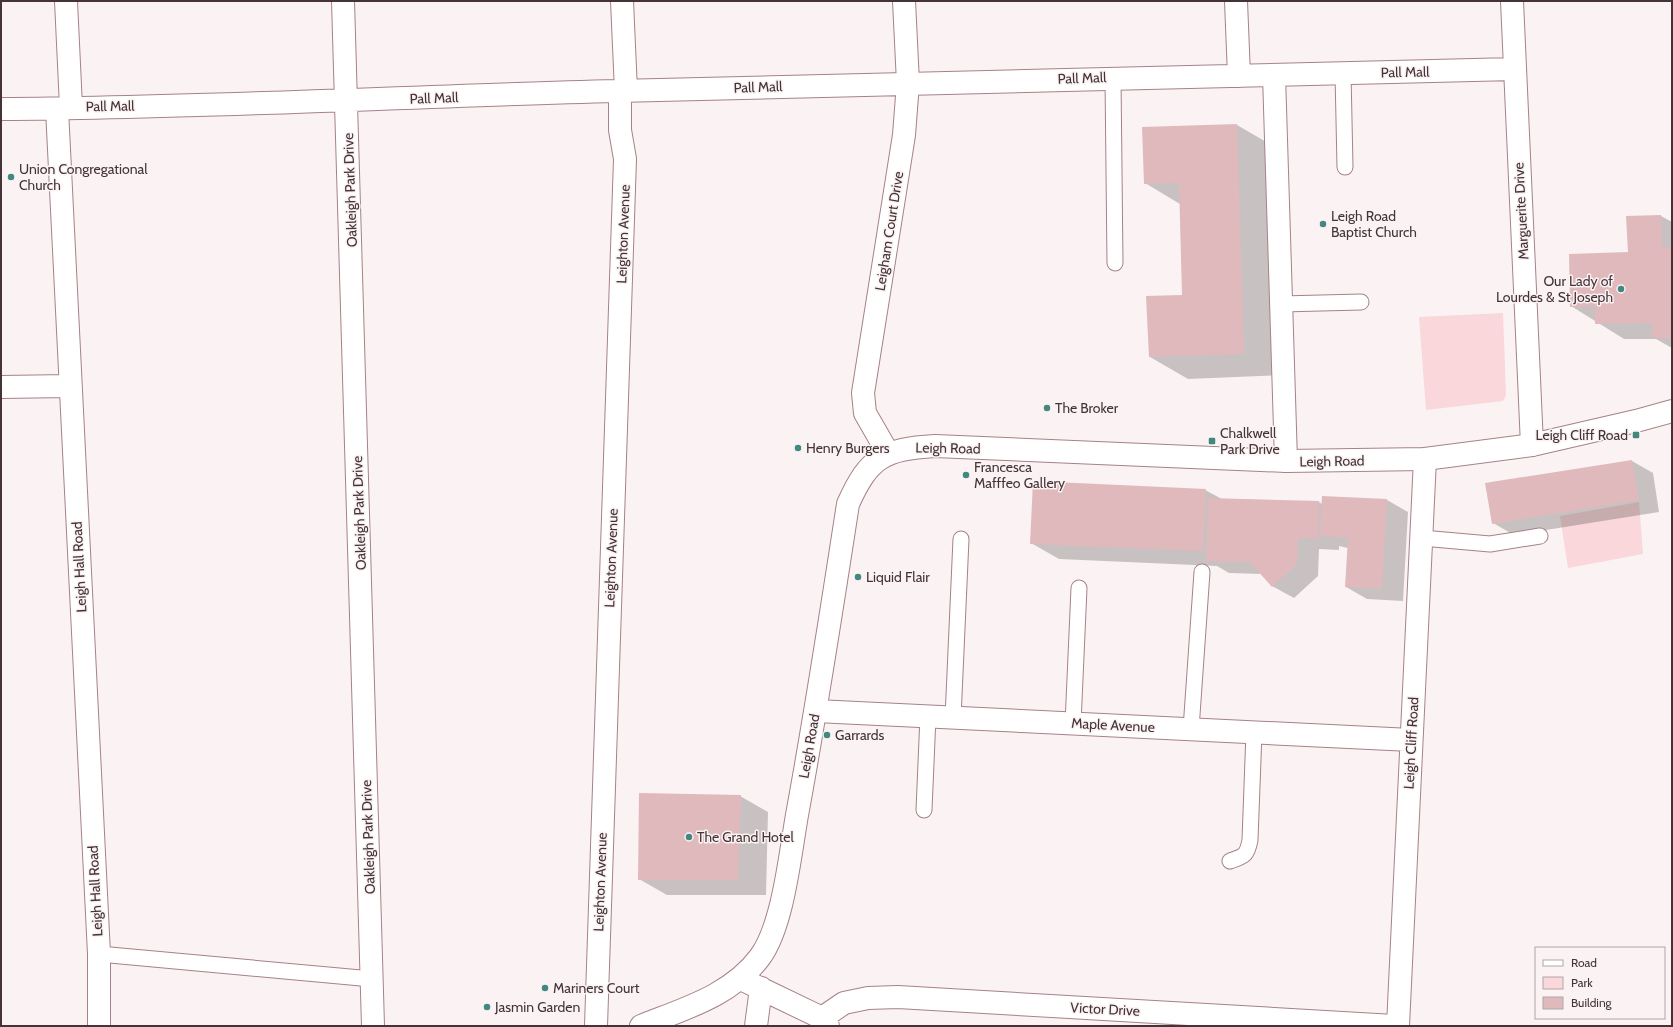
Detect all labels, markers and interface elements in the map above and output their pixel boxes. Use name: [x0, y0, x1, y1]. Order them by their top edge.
street label: Pall Mall: [1380, 63, 1430, 81]
street label: Pall Mall: [1057, 68, 1107, 88]
street label: Pall Mall: [733, 77, 783, 97]
street label: Pall Mall: [409, 88, 459, 108]
street label: Pall Mall: [85, 97, 135, 115]
street label: Oakleigh Park Drive: [339, 132, 361, 248]
place label: Union Congregational Church: [19, 160, 148, 194]
street label: Marguerite Drive: [1509, 162, 1533, 260]
street label: Leigham Court Drive: [871, 170, 907, 292]
marker: Union Congregational Church: [6, 172, 16, 182]
street label: Leighton Avenue: [612, 184, 634, 284]
place label: Leigh Road Baptist Church: [1331, 207, 1417, 241]
marker: Leigh Road Baptist Church: [1318, 219, 1328, 229]
place label: Our Lady of Lourdes & St Joseph: [1496, 272, 1613, 306]
marker: Our Lady of Lourdes & St Joseph: [1616, 284, 1626, 294]
place label: The Broker: [1055, 399, 1119, 417]
marker: The Broker: [1042, 403, 1052, 413]
place label: Chalkwell Park Drive: [1220, 424, 1280, 458]
place label: Leigh Cliff Road: [1536, 426, 1628, 444]
marker: Leigh Cliff Road: [1631, 430, 1641, 440]
marker: Chalkwell Park Drive: [1207, 436, 1217, 446]
street label: Leigh Road: [915, 438, 981, 458]
place label: Henry Burgers: [806, 439, 890, 457]
marker: Henry Burgers: [793, 443, 803, 453]
street label: Leigh Road: [1299, 451, 1365, 471]
street label: Oakleigh Park Drive: [348, 455, 370, 571]
place label: Francesca Mafffeo Gallery: [974, 458, 1065, 492]
marker: Francesca Mafffeo Gallery: [961, 470, 971, 480]
street label: Leighton Avenue: [600, 508, 622, 608]
street label: Leigh Hall Road: [68, 521, 90, 613]
place label: Liquid Flair: [866, 568, 930, 586]
marker: Liquid Flair: [853, 572, 863, 582]
street label: Leigh Cliff Road: [1400, 696, 1422, 790]
street label: Leigh Road: [794, 712, 824, 780]
street label: Maple Avenue: [1071, 714, 1155, 736]
place label: Garrards: [835, 726, 885, 744]
marker: Garrards: [822, 730, 832, 740]
street label: Oakleigh Park Drive: [357, 779, 379, 895]
place label: The Grand Hotel: [697, 828, 795, 846]
street label: Leighton Avenue: [589, 832, 611, 932]
marker: The Grand Hotel: [684, 832, 694, 842]
street label: Leigh Hall Road: [84, 845, 106, 937]
legend: [1535, 947, 1665, 1019]
text: Road: [1571, 955, 1597, 970]
text: Park: [1571, 975, 1593, 990]
place label: Mariners Court: [553, 979, 640, 997]
marker: Mariners Court: [540, 983, 550, 993]
text: Building: [1571, 995, 1613, 1010]
place label: Jasmin Garden: [494, 998, 580, 1016]
street label: Victor Drive: [1070, 998, 1140, 1020]
marker: Jasmin Garden: [482, 1002, 492, 1012]

